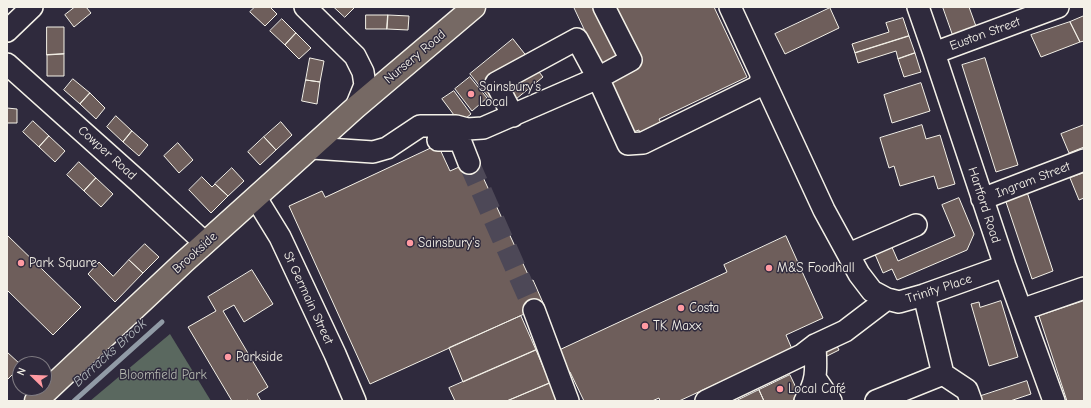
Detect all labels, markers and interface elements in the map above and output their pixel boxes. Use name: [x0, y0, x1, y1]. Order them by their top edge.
street label: Euston Street: [947, 14, 1023, 54]
street label: Nursery Road: [381, 27, 449, 87]
place label: Sainsbury's Local: [479, 79, 541, 110]
marker: Sainsbury's Local: [466, 89, 476, 99]
street label: Cowper Road: [74, 123, 140, 183]
street label: Ingram Street: [994, 159, 1072, 201]
street label: Hartford Road: [964, 165, 1004, 245]
street label: Brookside: [169, 229, 221, 277]
place label: Sainsbury's: [418, 235, 480, 251]
marker: Sainsbury's: [405, 238, 415, 248]
street label: St Germain Street: [280, 249, 336, 347]
place label: Park Square: [29, 255, 97, 271]
marker: Park Square: [16, 258, 26, 268]
place label: M&S Foodhall: [777, 260, 855, 276]
marker: M&S Foodhall: [764, 263, 774, 273]
street label: Trinity Place: [904, 271, 974, 307]
place label: Costa: [689, 300, 719, 316]
marker: Costa: [676, 303, 686, 313]
water label: Barracks Brook: [70, 316, 150, 390]
place label: TK Maxx: [653, 318, 701, 334]
marker: TK Maxx: [640, 321, 650, 331]
place label: Parkside: [236, 349, 283, 365]
marker: Parkside: [223, 352, 233, 362]
north arrow: [12, 356, 52, 396]
text: N: [14, 366, 29, 377]
park label: Bloomfield Park: [119, 367, 207, 383]
place label: Local Café: [788, 381, 846, 397]
marker: Local Café: [775, 384, 785, 394]

